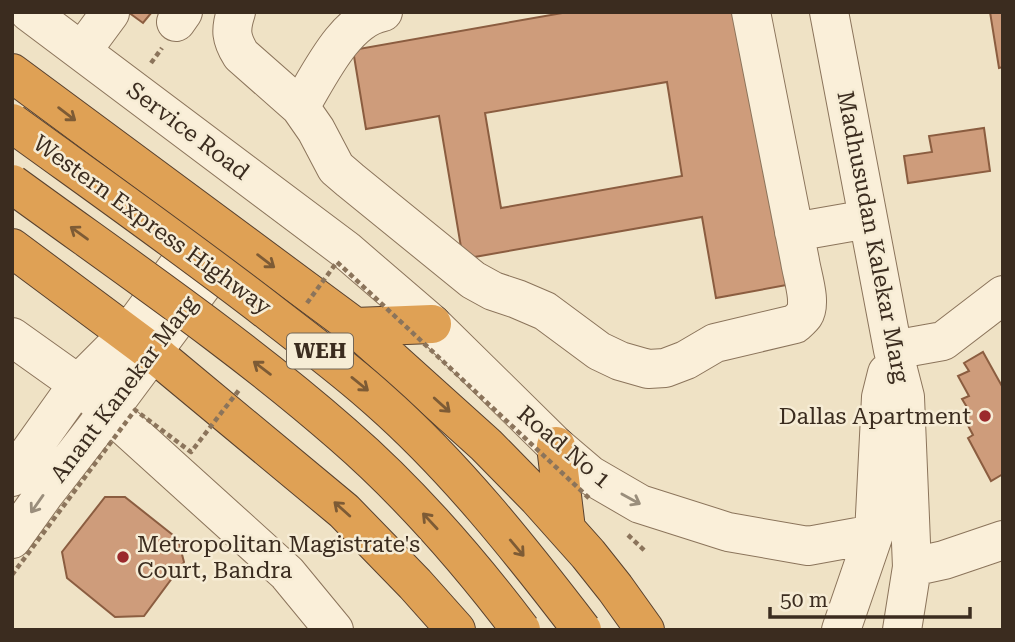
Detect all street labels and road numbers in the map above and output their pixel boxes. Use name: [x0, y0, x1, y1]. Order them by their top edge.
street label: Service Road: [122, 76, 255, 186]
street label: Madhusudan Kalekar Marg: [831, 89, 915, 385]
street label: Western Express Highway: [28, 130, 277, 321]
street label: Anant Kanekar Marg: [45, 290, 203, 488]
road number: WEH: [287, 334, 353, 368]
street label: Road No 1: [512, 400, 616, 494]

